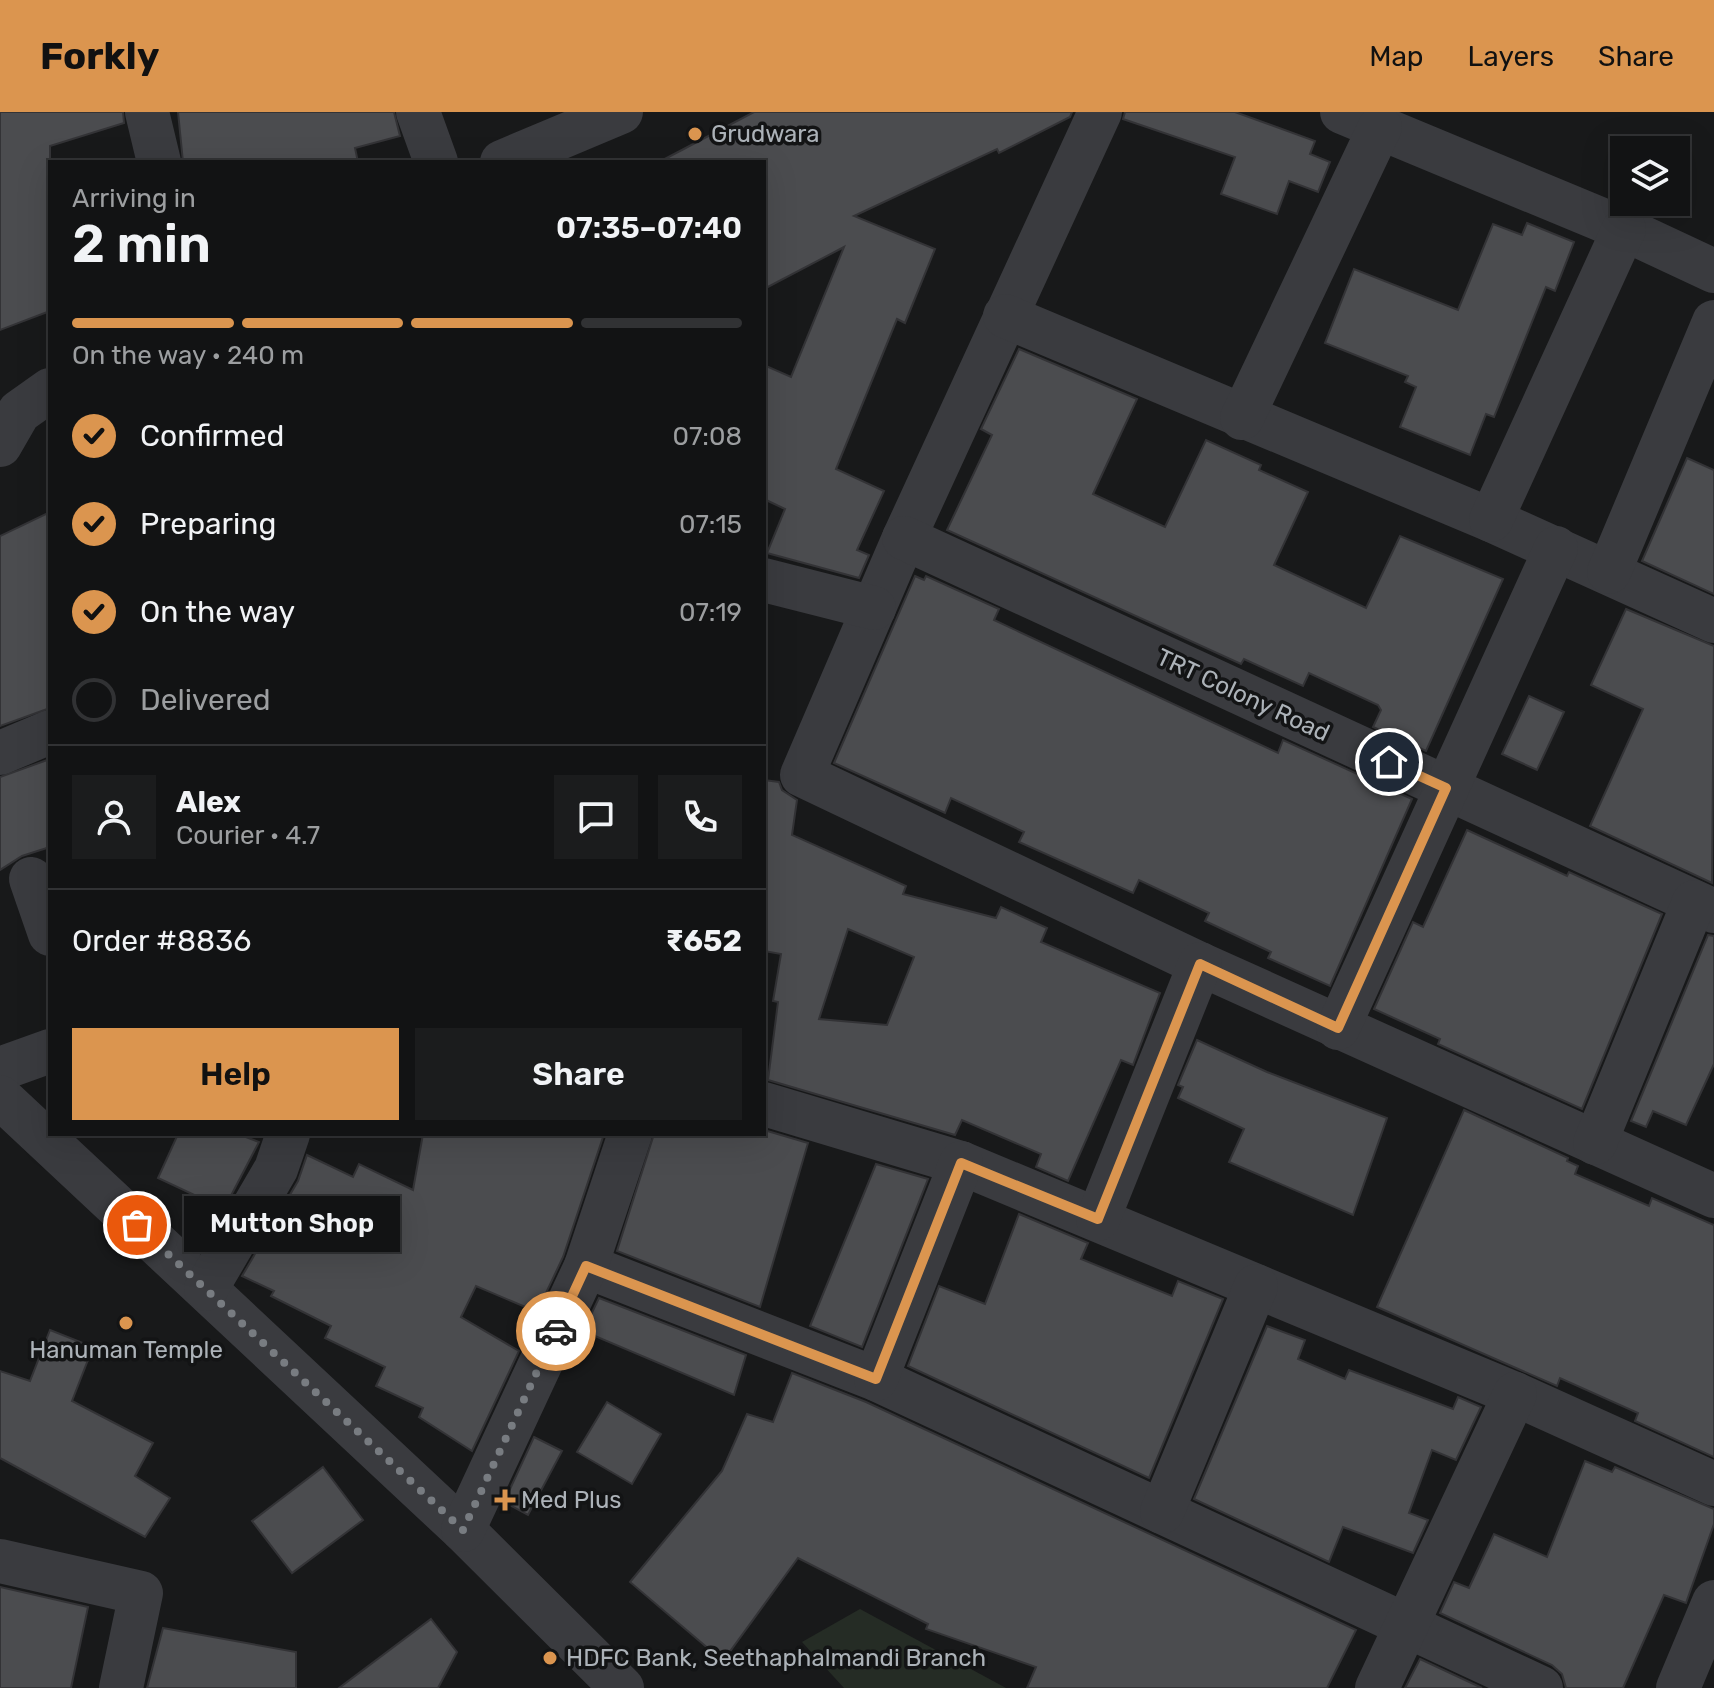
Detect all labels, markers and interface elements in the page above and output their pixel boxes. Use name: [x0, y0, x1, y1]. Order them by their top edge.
text: Forkly: [40, 33, 159, 79]
text: Map: [1369, 40, 1424, 73]
text: Layers: [1468, 40, 1554, 73]
text: Share: [1598, 40, 1674, 73]
place label: Grudwara: [711, 120, 820, 148]
marker: Grudwara: [686, 125, 704, 143]
map controls: [1610, 136, 1690, 216]
button: layers: [1610, 136, 1690, 216]
text: Arriving in: [72, 183, 196, 214]
text: 07:35–07:40: [556, 210, 742, 246]
text: 2 min: [72, 213, 211, 275]
text: On the way · 240 m: [72, 340, 304, 371]
icon: check: [72, 414, 116, 458]
text: Confirmed: [140, 418, 284, 454]
text: 07:08: [672, 421, 742, 452]
icon: check: [72, 502, 116, 546]
text: Preparing: [140, 506, 276, 542]
text: 07:15: [679, 509, 742, 540]
icon: check: [72, 590, 116, 634]
text: On the way: [140, 594, 295, 630]
text: 07:19: [679, 597, 742, 628]
street label: TRT Colony Road: [1152, 643, 1334, 747]
text: Delivered: [140, 682, 271, 718]
pin: [1355, 728, 1423, 796]
icon: home: [1367, 740, 1411, 784]
button: person: [72, 775, 156, 859]
button: chat: [554, 775, 638, 859]
button: phone: [658, 775, 742, 859]
text: Alex: [176, 784, 241, 820]
text: Courier · 4.7: [176, 820, 320, 851]
text: Order #8836: [72, 923, 251, 959]
text: ₹652: [666, 923, 742, 959]
button: Help: [72, 1028, 399, 1120]
button: Share: [415, 1028, 742, 1120]
pin: [103, 1191, 171, 1259]
callout: Mutton Shop: [185, 1197, 401, 1253]
icon: bag: [115, 1203, 159, 1247]
text: Mutton Shop: [210, 1208, 374, 1239]
courier: [516, 1291, 596, 1371]
icon: car: [534, 1309, 578, 1353]
marker: Hanuman Temple: [117, 1314, 135, 1332]
place label: Hanuman Temple: [29, 1336, 223, 1364]
place label: Med Plus: [521, 1486, 622, 1514]
marker: Med Plus: [496, 1491, 514, 1509]
place label: HDFC Bank, Seethaphalmandi Branch: [566, 1644, 986, 1672]
marker: HDFC Bank, Seethaphalmandi Branch: [541, 1649, 559, 1667]

